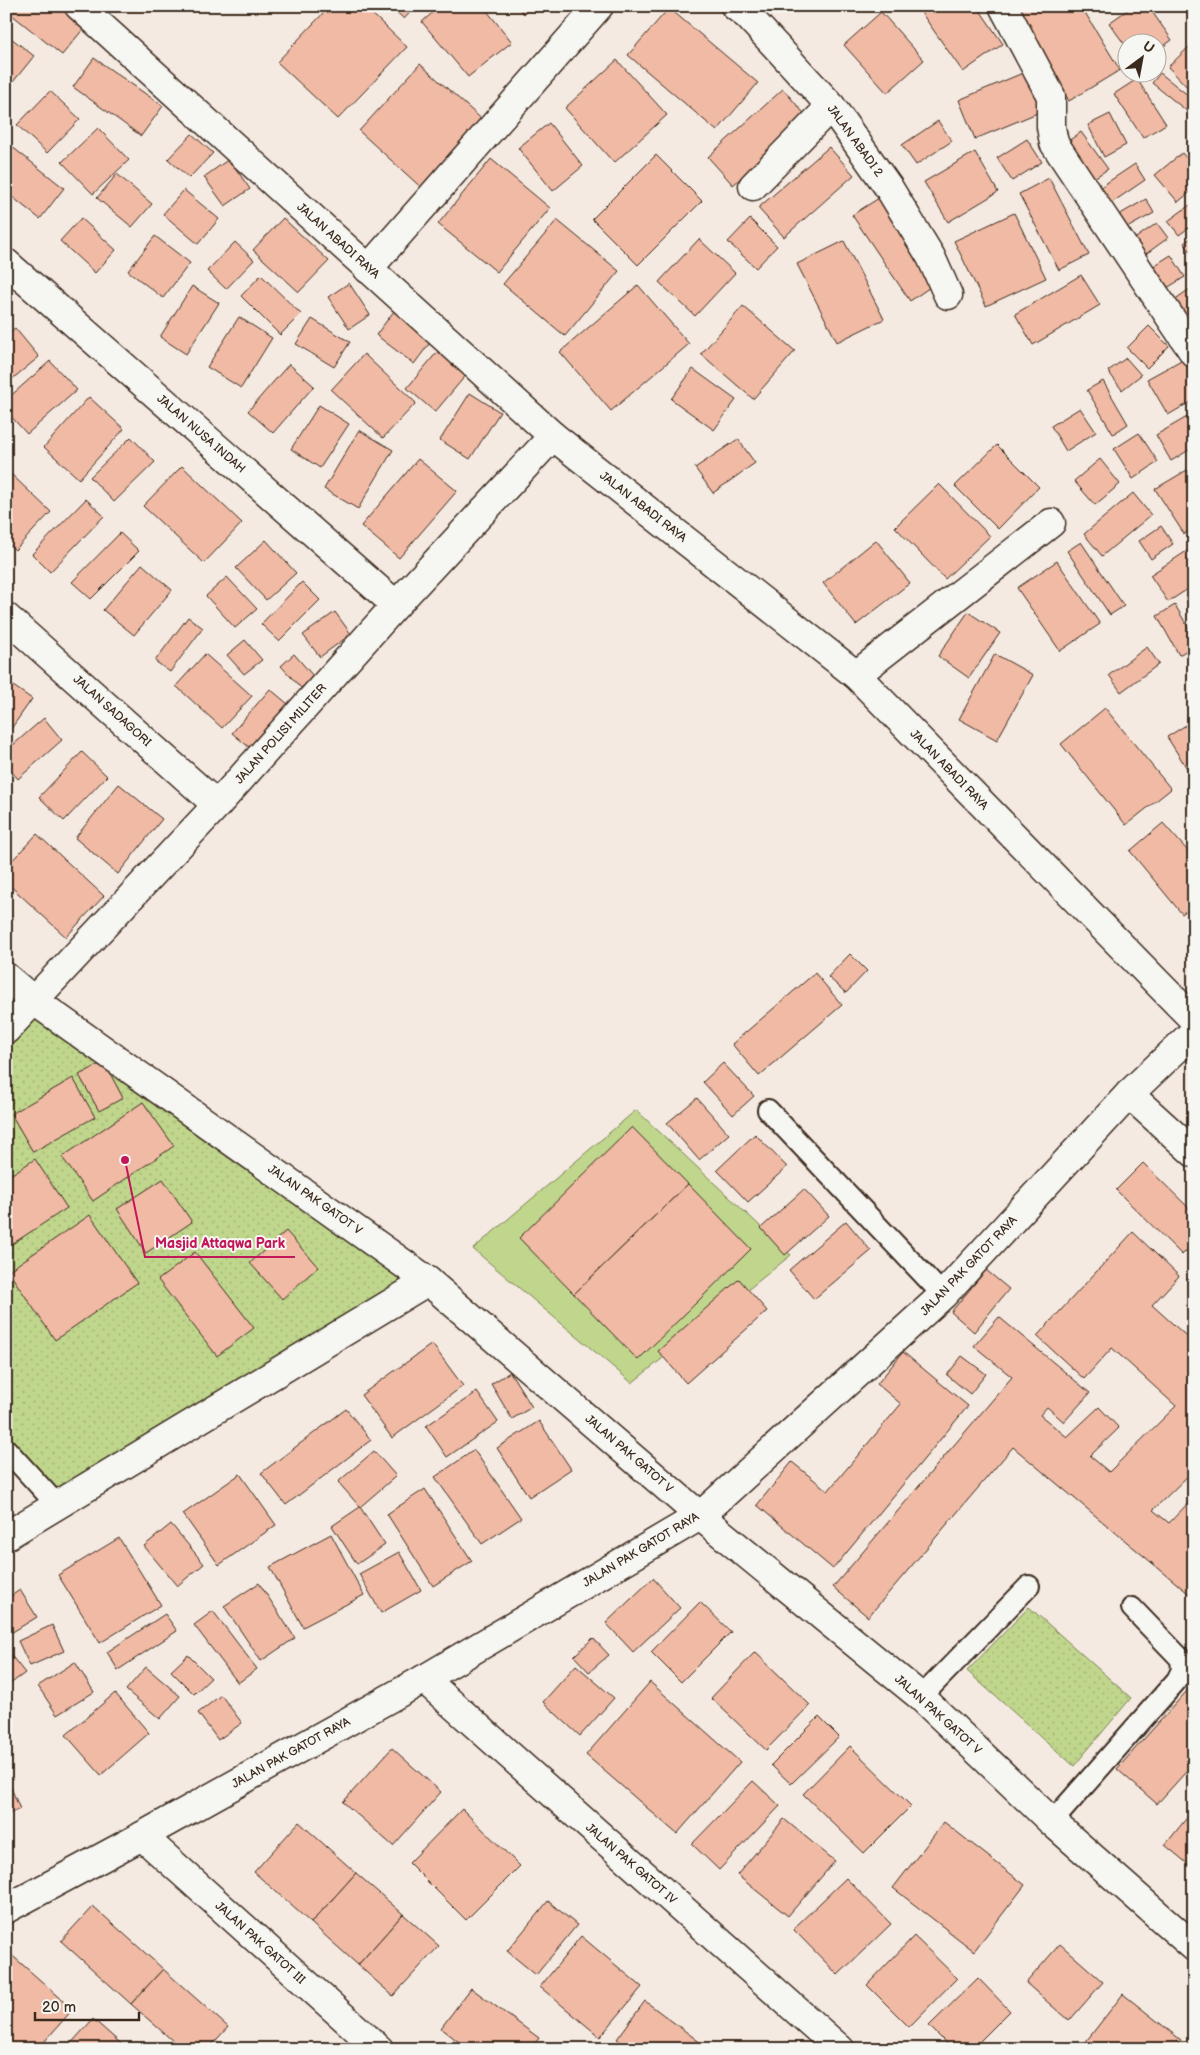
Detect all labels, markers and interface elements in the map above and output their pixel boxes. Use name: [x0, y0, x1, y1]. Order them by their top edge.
north arrow: [1118, 32, 1168, 82]
text: U: [1140, 38, 1157, 57]
street label: JALAN ABADI 2: [824, 102, 886, 180]
street label: JALAN ABADI RAYA: [294, 200, 383, 283]
street label: JALAN NUSA INDAH: [154, 391, 248, 477]
street label: JALAN ABADI RAYA: [597, 468, 690, 546]
street label: JALAN SADAGORI: [70, 672, 154, 750]
street label: JALAN POLISI MILITER: [232, 681, 330, 787]
street label: JALAN ABADI RAYA: [907, 727, 992, 814]
street label: JALAN PAK GATOT V: [265, 1162, 366, 1239]
street label: JALAN PAK GATOT RAYA: [917, 1212, 1021, 1319]
callout: Masjid Attaqwa Park: [145, 1228, 295, 1257]
text: Masjid Attaqwa Park: [155, 1235, 286, 1252]
street label: JALAN PAK GATOT V: [582, 1412, 677, 1497]
street label: JALAN PAK GATOT RAYA: [580, 1509, 702, 1591]
street label: JALAN PAK GATOT V: [891, 1672, 985, 1758]
street label: JALAN PAK GATOT RAYA: [229, 1714, 353, 1792]
street label: JALAN PAK GATOT IV: [582, 1820, 680, 1908]
street label: JALAN PAK GATOT III: [212, 1899, 308, 1988]
scale bar: [35, 1990, 139, 2022]
text: 20 m: [42, 1998, 76, 2017]

